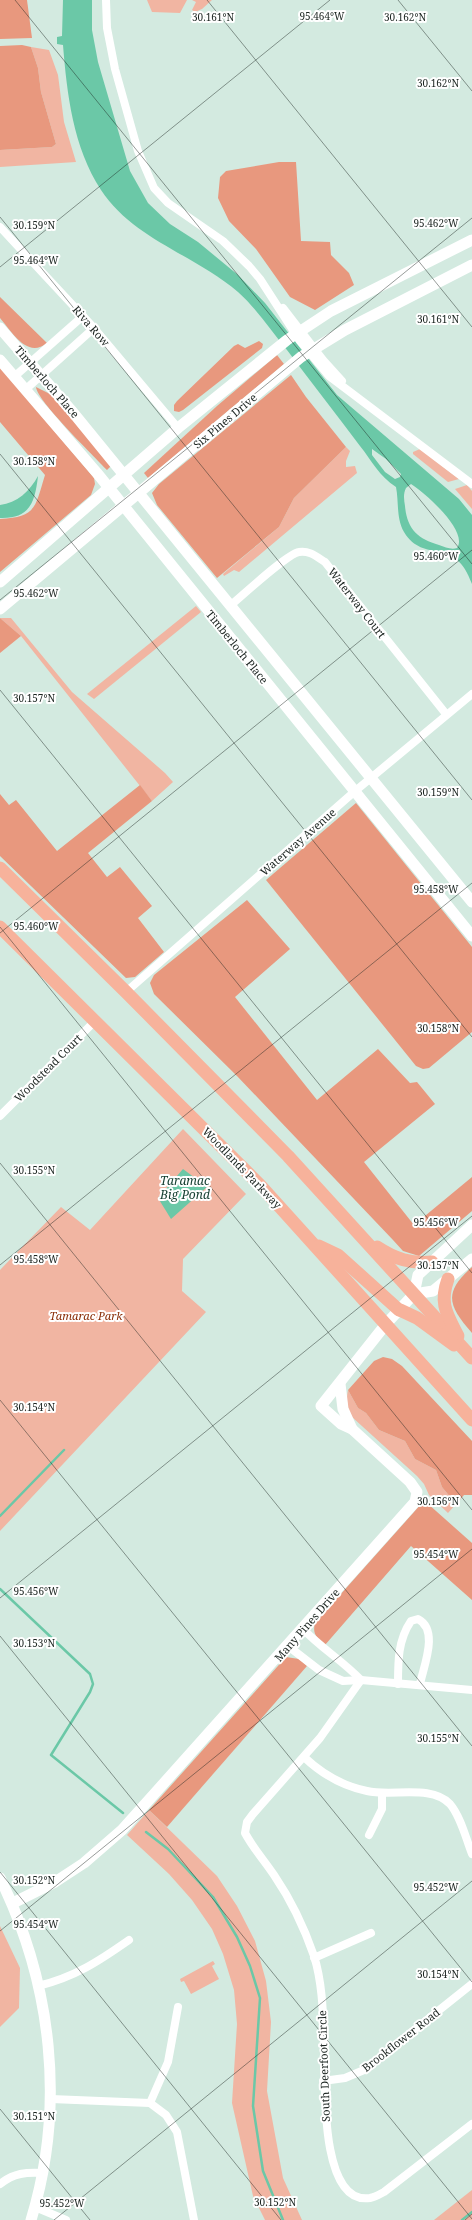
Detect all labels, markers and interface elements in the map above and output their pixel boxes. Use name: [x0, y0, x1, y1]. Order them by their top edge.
text: 95.464°W: [300, 9, 345, 23]
text: 30.161°N: [192, 10, 234, 24]
text: 30.162°N: [384, 10, 426, 24]
text: 30.162°N: [417, 76, 459, 90]
text: 95.462°W: [414, 216, 459, 230]
text: 30.159°N: [13, 218, 55, 232]
text: 95.464°W: [14, 253, 59, 267]
street label: Riva Row: [70, 302, 114, 350]
text: 30.161°N: [417, 312, 459, 326]
street label: Timberloch Place: [12, 342, 83, 421]
street label: Six Pines Drive: [190, 390, 260, 452]
text: 30.158°N: [13, 454, 55, 468]
text: 95.460°W: [414, 549, 459, 563]
street label: Waterway Court: [325, 564, 390, 641]
text: 95.462°W: [14, 586, 59, 600]
street label: Timberloch Place: [203, 607, 272, 687]
text: 30.157°N: [13, 691, 55, 705]
text: 30.159°N: [417, 785, 459, 799]
street label: Waterway Avenue: [257, 804, 339, 879]
text: 95.458°W: [414, 882, 459, 896]
text: 95.460°W: [14, 919, 59, 933]
text: 30.158°N: [417, 1021, 459, 1035]
street label: Woodstead Court: [11, 1030, 85, 1105]
street label: Woodlands Parkway: [200, 1124, 286, 1212]
text: 30.155°N: [13, 1163, 55, 1177]
water label: Taramac Big Pond: [159, 1172, 210, 1203]
text: 95.456°W: [414, 1215, 459, 1229]
text: 95.458°W: [14, 1252, 59, 1266]
text: 30.157°N: [417, 1258, 459, 1272]
park label: Tamarac Park: [49, 1308, 123, 1323]
text: 30.154°N: [13, 1400, 55, 1414]
text: 30.156°N: [417, 1494, 459, 1508]
text: 95.454°W: [414, 1547, 459, 1561]
text: 95.456°W: [14, 1584, 59, 1598]
street label: Many Pines Drive: [271, 1585, 343, 1664]
text: 30.153°N: [13, 1636, 55, 1650]
text: 30.155°N: [417, 1731, 459, 1745]
text: 30.152°N: [13, 1873, 55, 1887]
text: 95.452°W: [414, 1880, 459, 1894]
text: 95.454°W: [14, 1917, 59, 1931]
text: 30.154°N: [417, 1967, 459, 1981]
street label: Brookflower Road: [359, 2004, 443, 2075]
street label: South Deerfoot Circle: [314, 2010, 333, 2122]
text: 30.151°N: [13, 2109, 55, 2123]
text: 30.152°N: [254, 2195, 296, 2209]
text: 95.452°W: [40, 2196, 85, 2210]

